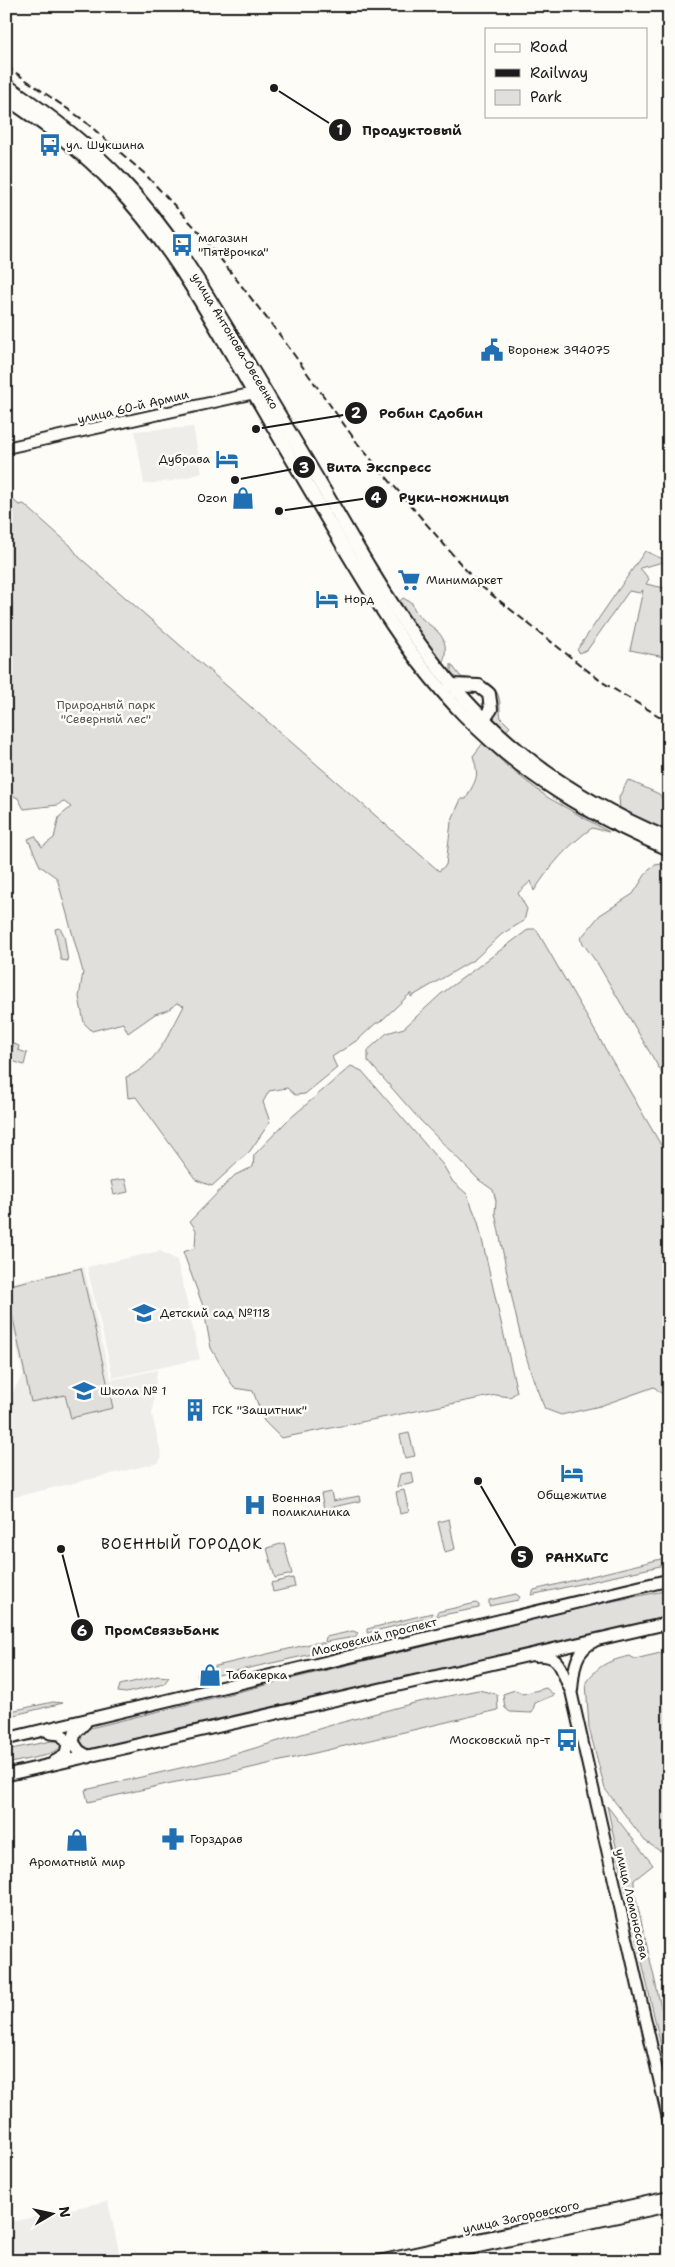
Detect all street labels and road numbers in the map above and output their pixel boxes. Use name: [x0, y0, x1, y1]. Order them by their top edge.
street label: улица Антонова-Овсеенко: [188, 270, 282, 412]
street label: улица 60-й Армии: [76, 386, 190, 428]
street label: Московский проспект: [309, 1613, 439, 1660]
street label: улица Ломоносова: [611, 1847, 653, 1961]
street label: улица Загоровского: [461, 2197, 581, 2237]

